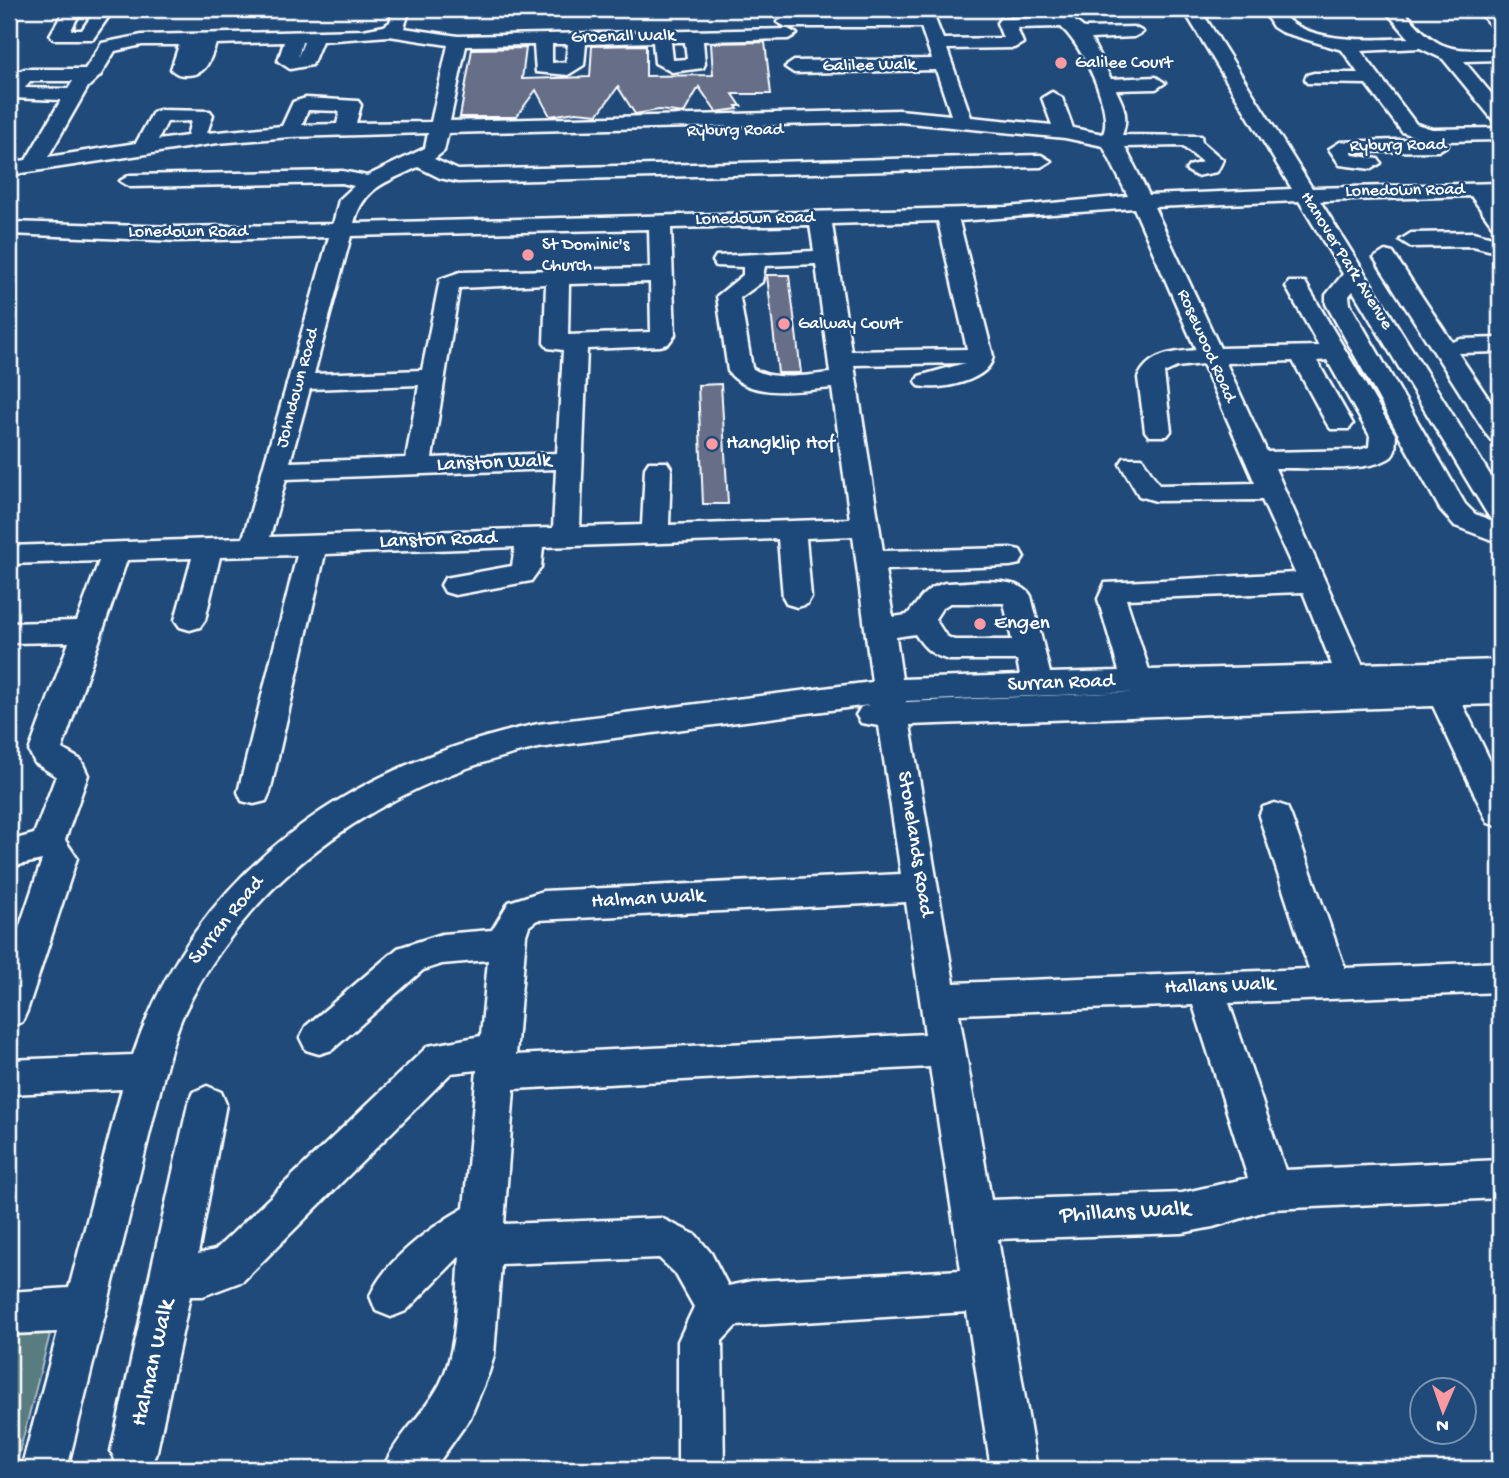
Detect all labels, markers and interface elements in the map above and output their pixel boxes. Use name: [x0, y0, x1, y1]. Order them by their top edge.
street label: Groenall Walk: [571, 26, 677, 48]
place label: Galilee Court: [1075, 53, 1174, 74]
street label: Galilee Walk: [822, 55, 918, 77]
marker: Galilee Court: [1053, 55, 1069, 71]
street label: Ryburg Road: [687, 120, 785, 142]
street label: Ryburg Road: [1350, 135, 1448, 157]
street label: Lonedown Road: [1345, 179, 1466, 203]
street label: Hanover Park Avenue: [1295, 188, 1397, 334]
street label: Lonedown Road: [695, 207, 816, 231]
street label: Lonedown Road: [128, 222, 249, 243]
place label: St Dominic's Church: [542, 235, 631, 277]
marker: St Dominic's Church: [520, 247, 536, 263]
street label: Rosewood Road: [1172, 286, 1241, 407]
place label: Galway Court: [798, 314, 903, 335]
marker: Galway Court: [776, 316, 792, 332]
street label: Johndown Road: [272, 324, 324, 450]
place label: Hangklip Hof: [726, 432, 836, 457]
marker: Hangklip Hof: [704, 436, 720, 452]
street label: Lanston Walk: [436, 449, 555, 478]
street label: Lanston Road: [379, 526, 499, 556]
place label: Engen: [994, 612, 1050, 637]
marker: Engen: [972, 616, 988, 632]
street label: Surran Road: [1007, 670, 1117, 698]
street label: Stonelands Road: [890, 769, 938, 920]
street label: Surran Road: [184, 870, 271, 970]
street label: Halman Walk: [591, 884, 708, 915]
street label: Hallans Walk: [1164, 972, 1278, 1001]
street label: Phillans Walk: [1058, 1195, 1193, 1231]
street label: Halman Walk: [125, 1294, 183, 1429]
north arrow: [1408, 1376, 1478, 1446]
text: N: [1436, 1413, 1449, 1436]

